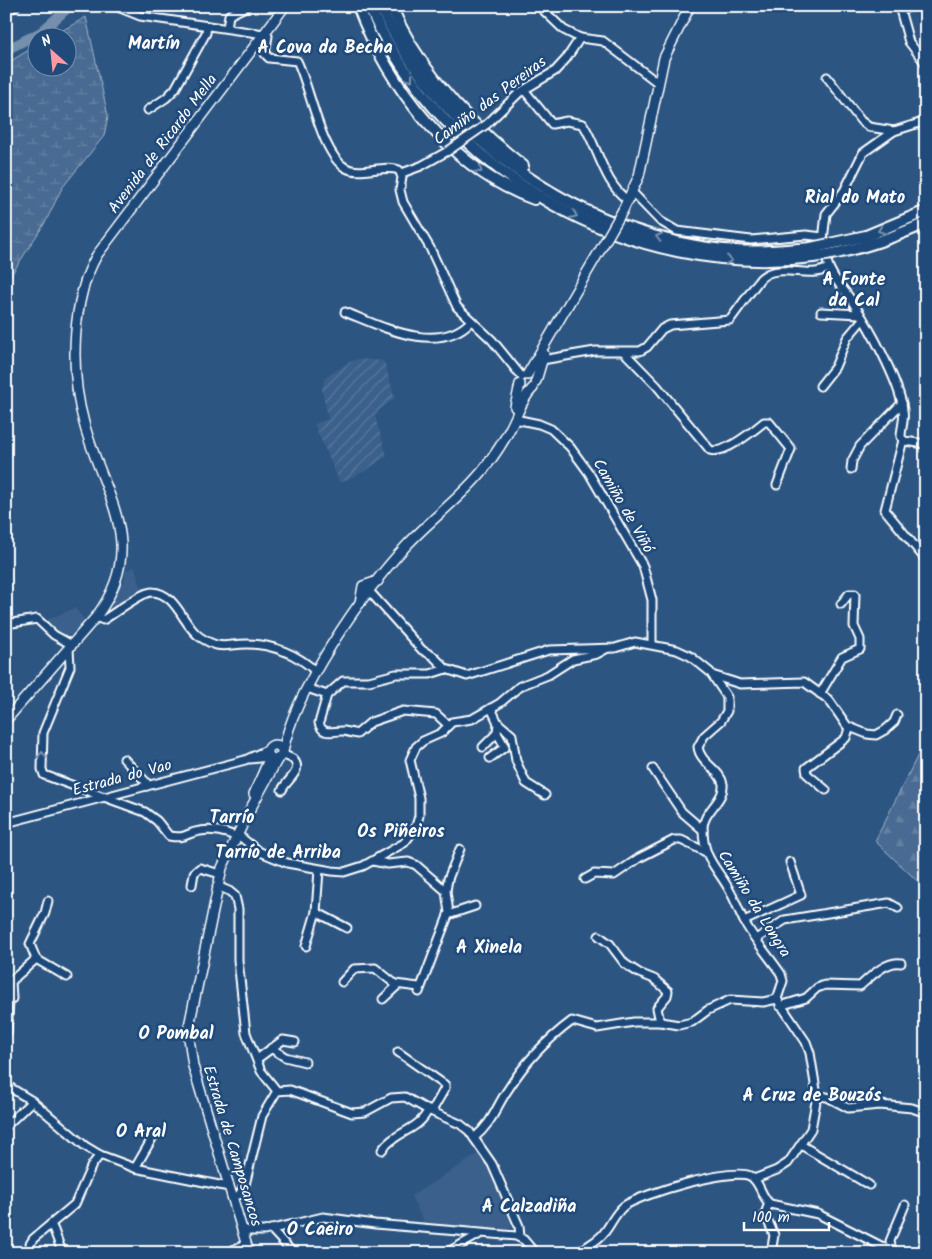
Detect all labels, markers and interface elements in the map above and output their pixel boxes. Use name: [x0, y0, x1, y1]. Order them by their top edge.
north arrow: [28, 28, 78, 78]
text: N: [38, 29, 56, 53]
district label: Martín: [128, 30, 180, 59]
district label: A Cova da Becha: [257, 34, 393, 63]
street label: Camiño das Pereiras: [428, 50, 552, 152]
street label: Avenida de Ricardo Mella: [102, 69, 224, 219]
one-way arrow: [404, 73, 413, 83]
one-way arrow: [473, 165, 482, 173]
district label: Rial do Mato: [805, 184, 905, 213]
one-way arrow: [569, 208, 578, 219]
one-way arrow: [877, 224, 886, 234]
one-way arrow: [655, 232, 664, 243]
one-way arrow: [725, 254, 733, 265]
district label: A Fonte da Cal: [822, 266, 886, 316]
street label: Camiño de Viñó: [586, 454, 661, 559]
one-way arrow: [37, 751, 47, 758]
street label: Estrada do Vao: [70, 753, 174, 803]
district label: Tarrío: [210, 804, 254, 833]
district label: Os Piñeiros: [357, 818, 445, 847]
district label: Tarrío de Arriba: [215, 839, 341, 868]
street label: Camiño da Longra: [711, 845, 797, 963]
district label: A Xinela: [456, 934, 522, 963]
district label: O Pombal: [138, 1020, 214, 1049]
street label: Estrada de Camposancos: [196, 1062, 268, 1230]
district label: A Cruz de Bouzós: [743, 1082, 882, 1111]
district label: O Aral: [116, 1118, 166, 1147]
district label: A Calzadiña: [482, 1193, 576, 1222]
scale bar: [744, 1199, 830, 1231]
text: 100 m: [752, 1206, 790, 1230]
district label: O Caeiro: [287, 1216, 353, 1245]

